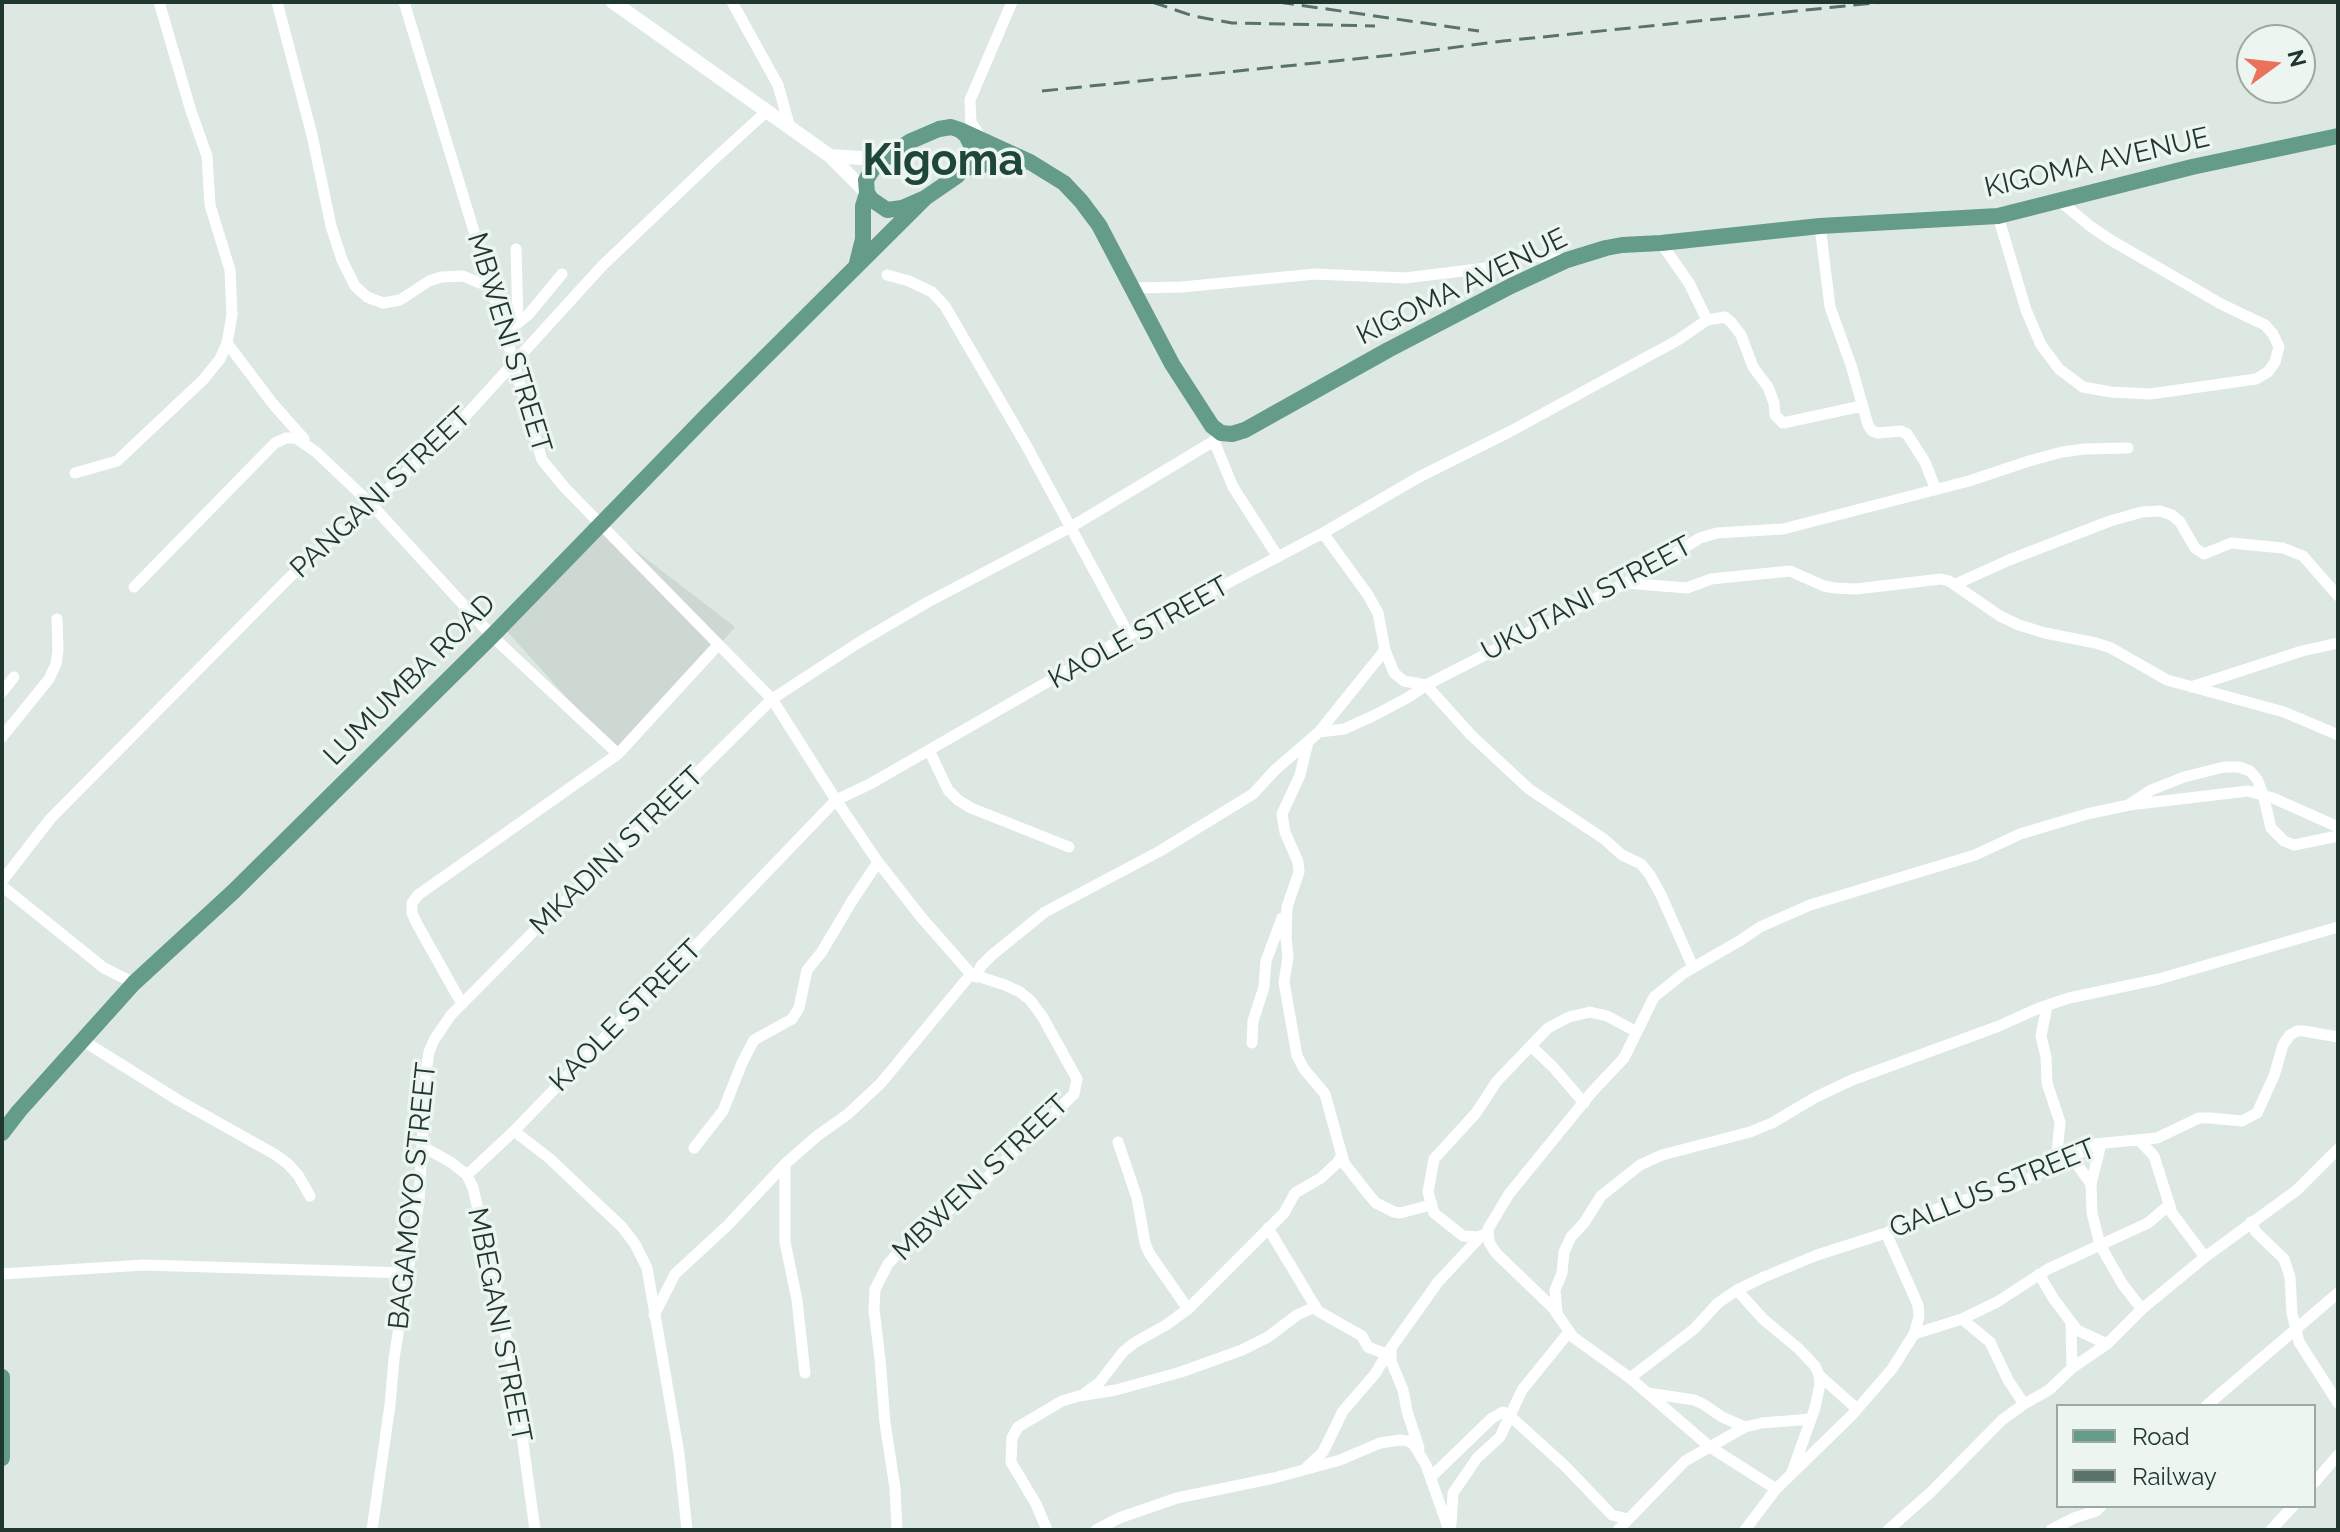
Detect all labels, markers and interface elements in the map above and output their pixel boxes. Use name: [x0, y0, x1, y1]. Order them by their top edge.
north arrow: [2236, 24, 2316, 104]
text: N: [2283, 47, 2312, 70]
street label: KIGOMA AVENUE: [1981, 121, 2213, 205]
district label: Kigoma: [862, 136, 1024, 188]
street label: KIGOMA AVENUE: [1351, 222, 1573, 352]
street label: MBWENI STREET: [460, 229, 558, 457]
street label: PANGANI STREET: [284, 401, 478, 585]
street label: UKUTANI STREET: [1476, 529, 1698, 669]
street label: KAOLE STREET: [1043, 570, 1235, 696]
street label: LUMUMBA ROAD: [317, 587, 503, 773]
street label: MKADINI STREET: [523, 760, 711, 942]
street label: KAOLE STREET: [543, 933, 709, 1099]
street label: BAGAMOYO STREET: [382, 1061, 444, 1331]
street label: MBWENI STREET: [886, 1088, 1076, 1268]
street label: GALLUS STREET: [1885, 1132, 2101, 1246]
street label: MBEGANI STREET: [460, 1205, 538, 1445]
legend: [2056, 1404, 2316, 1508]
text: Road: [2132, 1422, 2190, 1451]
text: Railway: [2132, 1462, 2217, 1491]

